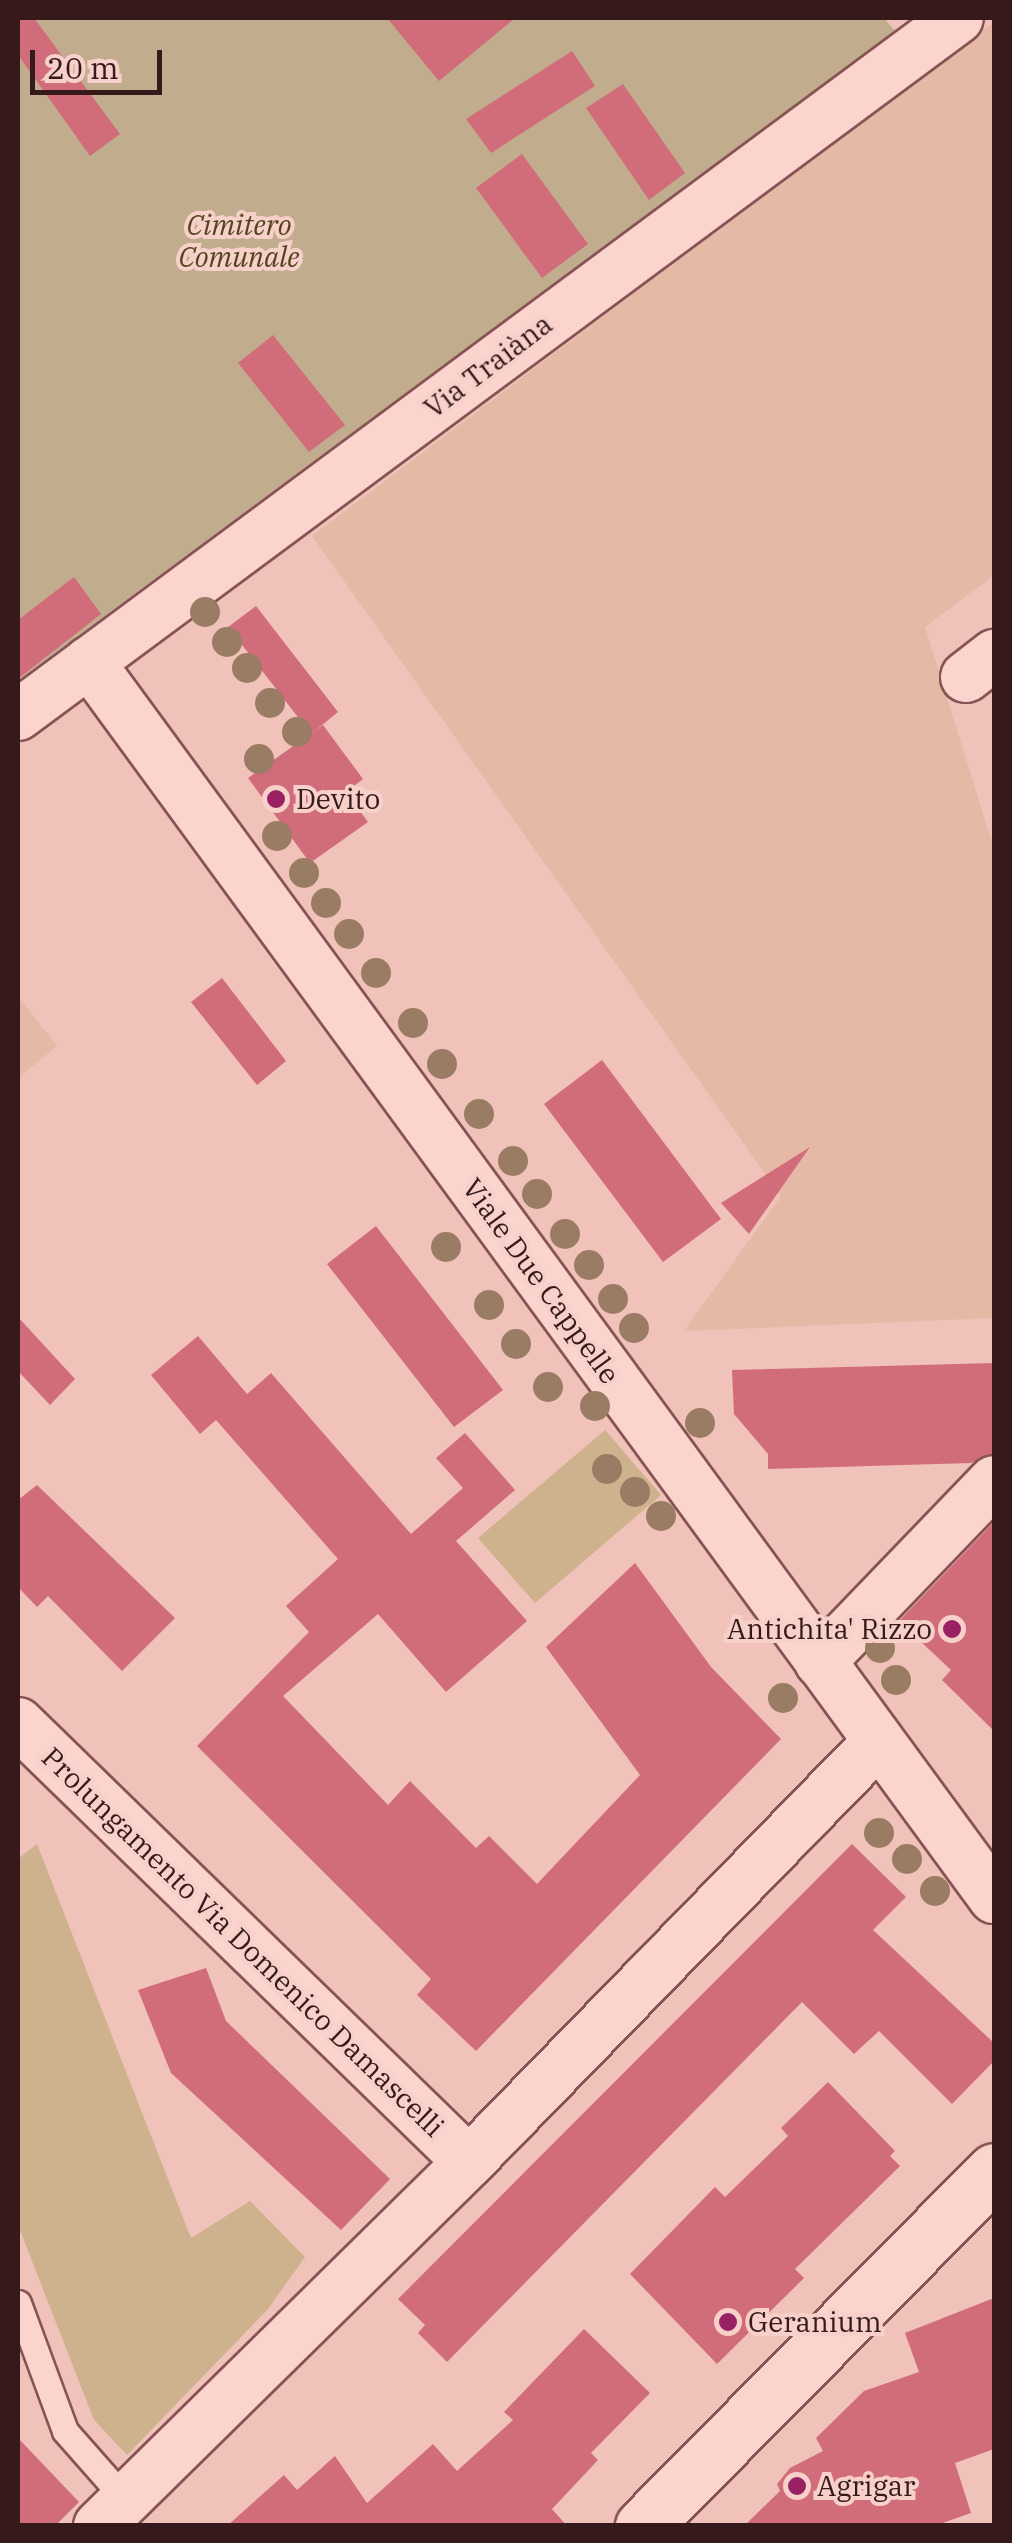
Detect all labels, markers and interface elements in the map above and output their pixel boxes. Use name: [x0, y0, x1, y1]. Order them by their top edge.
scale bar: [35, 30, 168, 92]
text: 20 m: [47, 48, 119, 87]
park label: Cimitero Comunale: [178, 208, 300, 274]
street label: Via Traiàna: [417, 307, 559, 425]
place label: Devito: [296, 782, 380, 816]
marker: Devito: [265, 788, 287, 810]
street label: Viale Due Cappelle: [455, 1172, 627, 1390]
place label: Antichita' Rizzo: [727, 1612, 932, 1646]
marker: Antichita' Rizzo: [941, 1618, 963, 1640]
street label: Prolungamento Via Domenico Damascelli: [35, 1740, 451, 2144]
place label: Geranium: [748, 2305, 882, 2339]
marker: Geranium: [717, 2311, 739, 2333]
place label: Agrigar: [817, 2469, 916, 2503]
marker: Agrigar: [786, 2475, 808, 2497]

